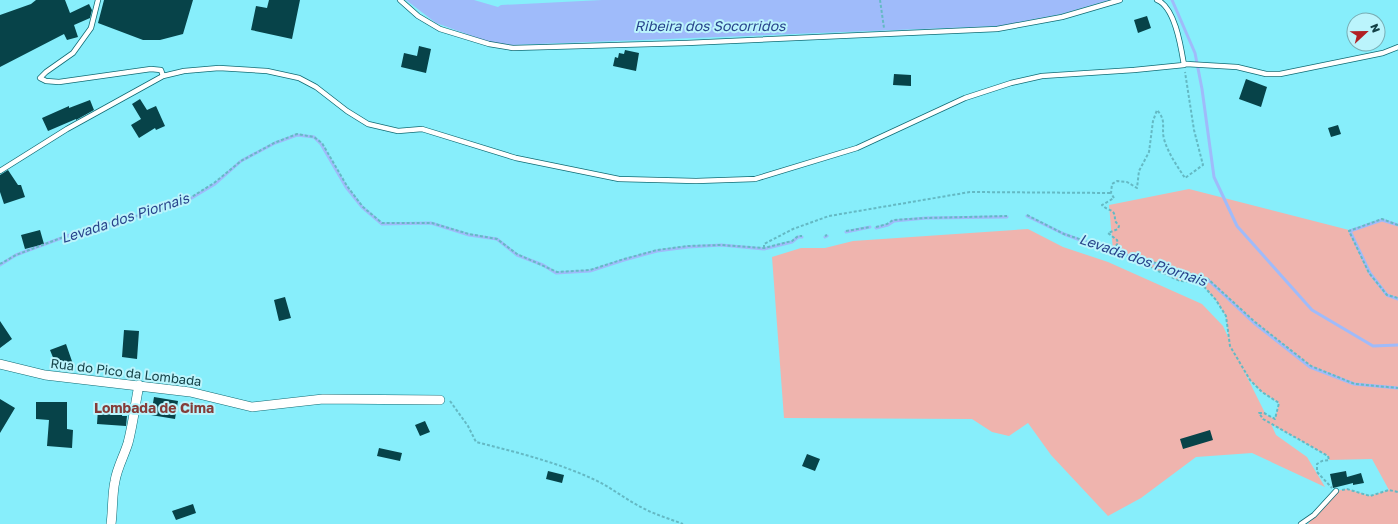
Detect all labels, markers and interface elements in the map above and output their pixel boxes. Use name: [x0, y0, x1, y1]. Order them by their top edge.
north arrow: [1346, 12, 1386, 52]
water label: Ribeira dos Socorridos: [635, 17, 786, 34]
text: N: [1368, 22, 1383, 34]
water label: Levada dos Piornais: [59, 189, 191, 246]
water label: Levada dos Piornais: [1077, 230, 1210, 289]
street label: Rua do Pico da Lombada: [50, 355, 202, 389]
district label: Lombada de Cima: [94, 399, 214, 416]

